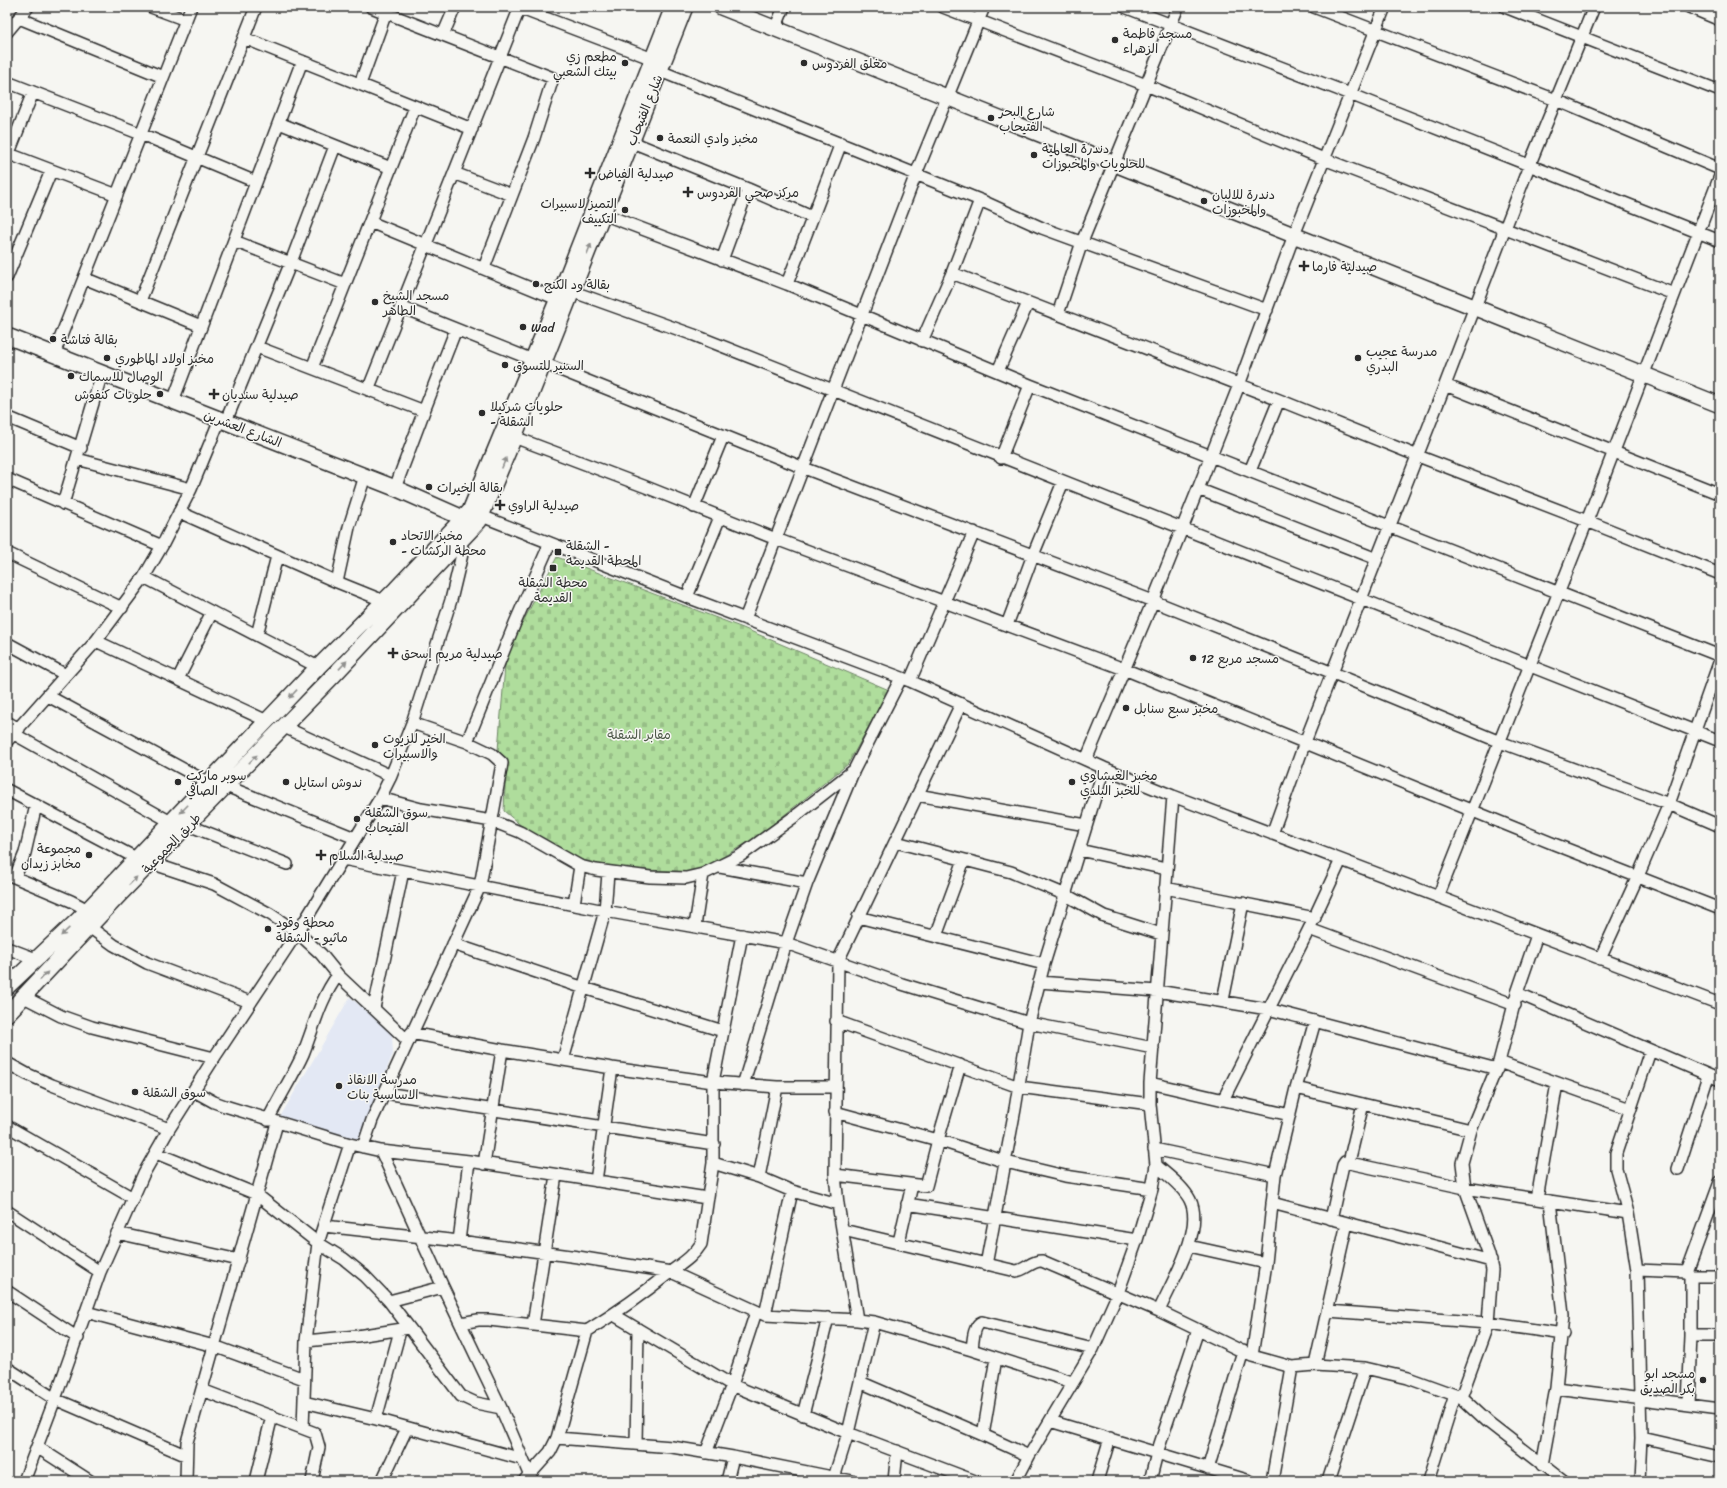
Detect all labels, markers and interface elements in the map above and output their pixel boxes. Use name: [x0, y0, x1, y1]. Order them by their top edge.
place label: مسجد فاطمة الزهراء: [1123, 22, 1192, 60]
marker: مسجد فاطمة الزهراء: [1110, 35, 1120, 45]
place label: مطعم زي بيتك الشعبي: [553, 45, 617, 83]
place label: مغلق الفردوس: [812, 52, 887, 75]
marker: مطعم زي بيتك الشعبي: [620, 58, 630, 68]
marker: مغلق الفردوس: [799, 58, 809, 68]
street label: شارع الفتيحاب: [620, 71, 669, 149]
place label: شارع البحر الفتيحاب: [998, 100, 1055, 138]
marker: شارع البحر الفتيحاب: [986, 113, 996, 123]
place label: مخبز وادي النعمة: [668, 127, 758, 150]
marker: مخبز وادي النعمة: [655, 133, 665, 143]
place label: دندرة العالمية للحلويات والمخبوزات: [1042, 137, 1145, 175]
marker: دندرة العالمية للحلويات والمخبوزات: [1029, 150, 1039, 160]
place label: صيدلية الفياض: [598, 162, 674, 185]
marker: صيدلية الفياض: [585, 168, 595, 178]
place label: مركز صحي الفردوس: [697, 181, 799, 204]
place label: دندرة للالبان والمخبوزات: [1212, 183, 1275, 221]
marker: مركز صحي الفردوس: [682, 186, 694, 198]
place label: التميز لاسبيرات التكييف: [540, 192, 617, 230]
marker: دندرة للالبان والمخبوزات: [1199, 196, 1209, 206]
marker: التميز لاسبيرات التكييف: [620, 205, 630, 215]
one-way arrow: [586, 242, 592, 254]
place label: صيدلية فارما: [1312, 255, 1377, 278]
marker: صيدلية فارما: [1299, 261, 1309, 271]
place label: بقالة ود الكنج: [544, 273, 610, 296]
marker: بقالة ود الكنج: [531, 279, 541, 289]
place label: مسجد الشيخ الطاهر: [382, 284, 449, 322]
marker: مسجد الشيخ الطاهر: [370, 297, 380, 307]
place label: Wad: [531, 316, 556, 339]
marker: Wad: [518, 322, 528, 332]
place label: بقالة فتاشة: [61, 328, 118, 351]
marker: بقالة فتاشة: [48, 334, 58, 344]
place label: مدرسة عجيب البدري: [1366, 340, 1437, 378]
place label: مخبز اولاد الماطوري: [115, 347, 214, 370]
marker: مخبز اولاد الماطوري: [102, 353, 112, 363]
marker: مدرسة عجيب البدري: [1353, 353, 1363, 363]
place label: السنير للتسوق: [513, 354, 584, 377]
marker: السنير للتسوق: [500, 360, 510, 370]
place label: الوصال للاسماك: [79, 365, 163, 388]
marker: الوصال للاسماك: [66, 371, 76, 381]
place label: حلويات كنفوش: [74, 383, 152, 406]
place label: صيدلية سنديان: [222, 383, 299, 406]
marker: حلويات كنفوش: [155, 389, 165, 399]
marker: صيدلية سنديان: [209, 389, 219, 399]
place label: حلويات شركيلا - الشقلة: [490, 395, 563, 433]
street label: الشارع العشرين: [201, 403, 285, 454]
marker: حلويات شركيلا - الشقلة: [477, 408, 487, 418]
one-way arrow: [501, 457, 507, 469]
place label: بقالة الخيرات: [437, 476, 503, 499]
marker: بقالة الخيرات: [424, 482, 434, 492]
place label: صيدلية الراوي: [508, 494, 579, 517]
marker: صيدلية الراوي: [495, 500, 505, 510]
place label: مخبز الاتحاد - محطة الركشات: [401, 524, 486, 562]
place label: الشقلة - المحطة القديمة: [566, 534, 641, 572]
marker: مخبز الاتحاد - محطة الركشات: [388, 537, 398, 547]
marker: الشقلة - المحطة القديمة: [553, 547, 563, 557]
marker: محطة الشقلة القديمة: [548, 563, 558, 573]
place label: محطة الشقلة القديمة: [518, 571, 588, 609]
place label: صيدلية مريم إسحق: [401, 642, 503, 665]
place label: مسجد مربع 12: [1201, 647, 1279, 670]
marker: صيدلية مريم إسحق: [388, 648, 398, 658]
marker: مسجد مربع 12: [1188, 653, 1198, 663]
one-way arrow: [338, 660, 348, 670]
one-way arrow: [288, 689, 298, 699]
place label: مخبز سبع سنابل: [1134, 697, 1218, 720]
marker: مخبز سبع سنابل: [1121, 703, 1131, 713]
park label: مقابر الشقلة: [607, 723, 671, 746]
place label: الخير للزيوت والاسبيرات: [383, 727, 446, 765]
marker: الخير للزيوت والاسبيرات: [370, 740, 380, 750]
one-way arrow: [248, 754, 258, 764]
place label: سوبر ماركت الصافي: [186, 764, 247, 802]
place label: مخبز الغبشاوي للخبز البلدي: [1080, 764, 1157, 802]
place label: ندوش استايل: [294, 771, 362, 794]
marker: سوبر ماركت الصافي: [173, 777, 183, 787]
marker: ندوش استايل: [281, 777, 291, 787]
marker: مخبز الغبشاوي للخبز البلدي: [1067, 777, 1077, 787]
place label: سوق الشقلة الفتيحاب: [365, 801, 428, 839]
one-way arrow: [179, 804, 189, 814]
street label: طريق الجموعية: [136, 807, 207, 879]
marker: سوق الشقلة الفتيحاب: [352, 814, 362, 824]
place label: مجموعة مخابز زيدان: [21, 837, 81, 875]
place label: صيدلية السلام: [329, 844, 404, 867]
marker: مجموعة مخابز زيدان: [84, 850, 94, 860]
marker: صيدلية السلام: [316, 850, 326, 860]
one-way arrow: [128, 877, 137, 886]
place label: محطة وقود ماثيو - الشقلة: [276, 911, 348, 949]
marker: محطة وقود ماثيو - الشقلة: [263, 924, 273, 934]
one-way arrow: [59, 928, 70, 937]
one-way arrow: [39, 971, 49, 981]
place label: مدرسة الانقاذ الاساسية بنات: [347, 1068, 419, 1106]
place label: سوق الشقلة: [143, 1081, 206, 1104]
marker: مدرسة الانقاذ الاساسية بنات: [334, 1081, 344, 1091]
marker: سوق الشقلة: [130, 1087, 140, 1097]
place label: مسجد ابو بكر الصديق: [1640, 1362, 1695, 1400]
marker: مسجد ابو بكر الصديق: [1698, 1375, 1708, 1385]

